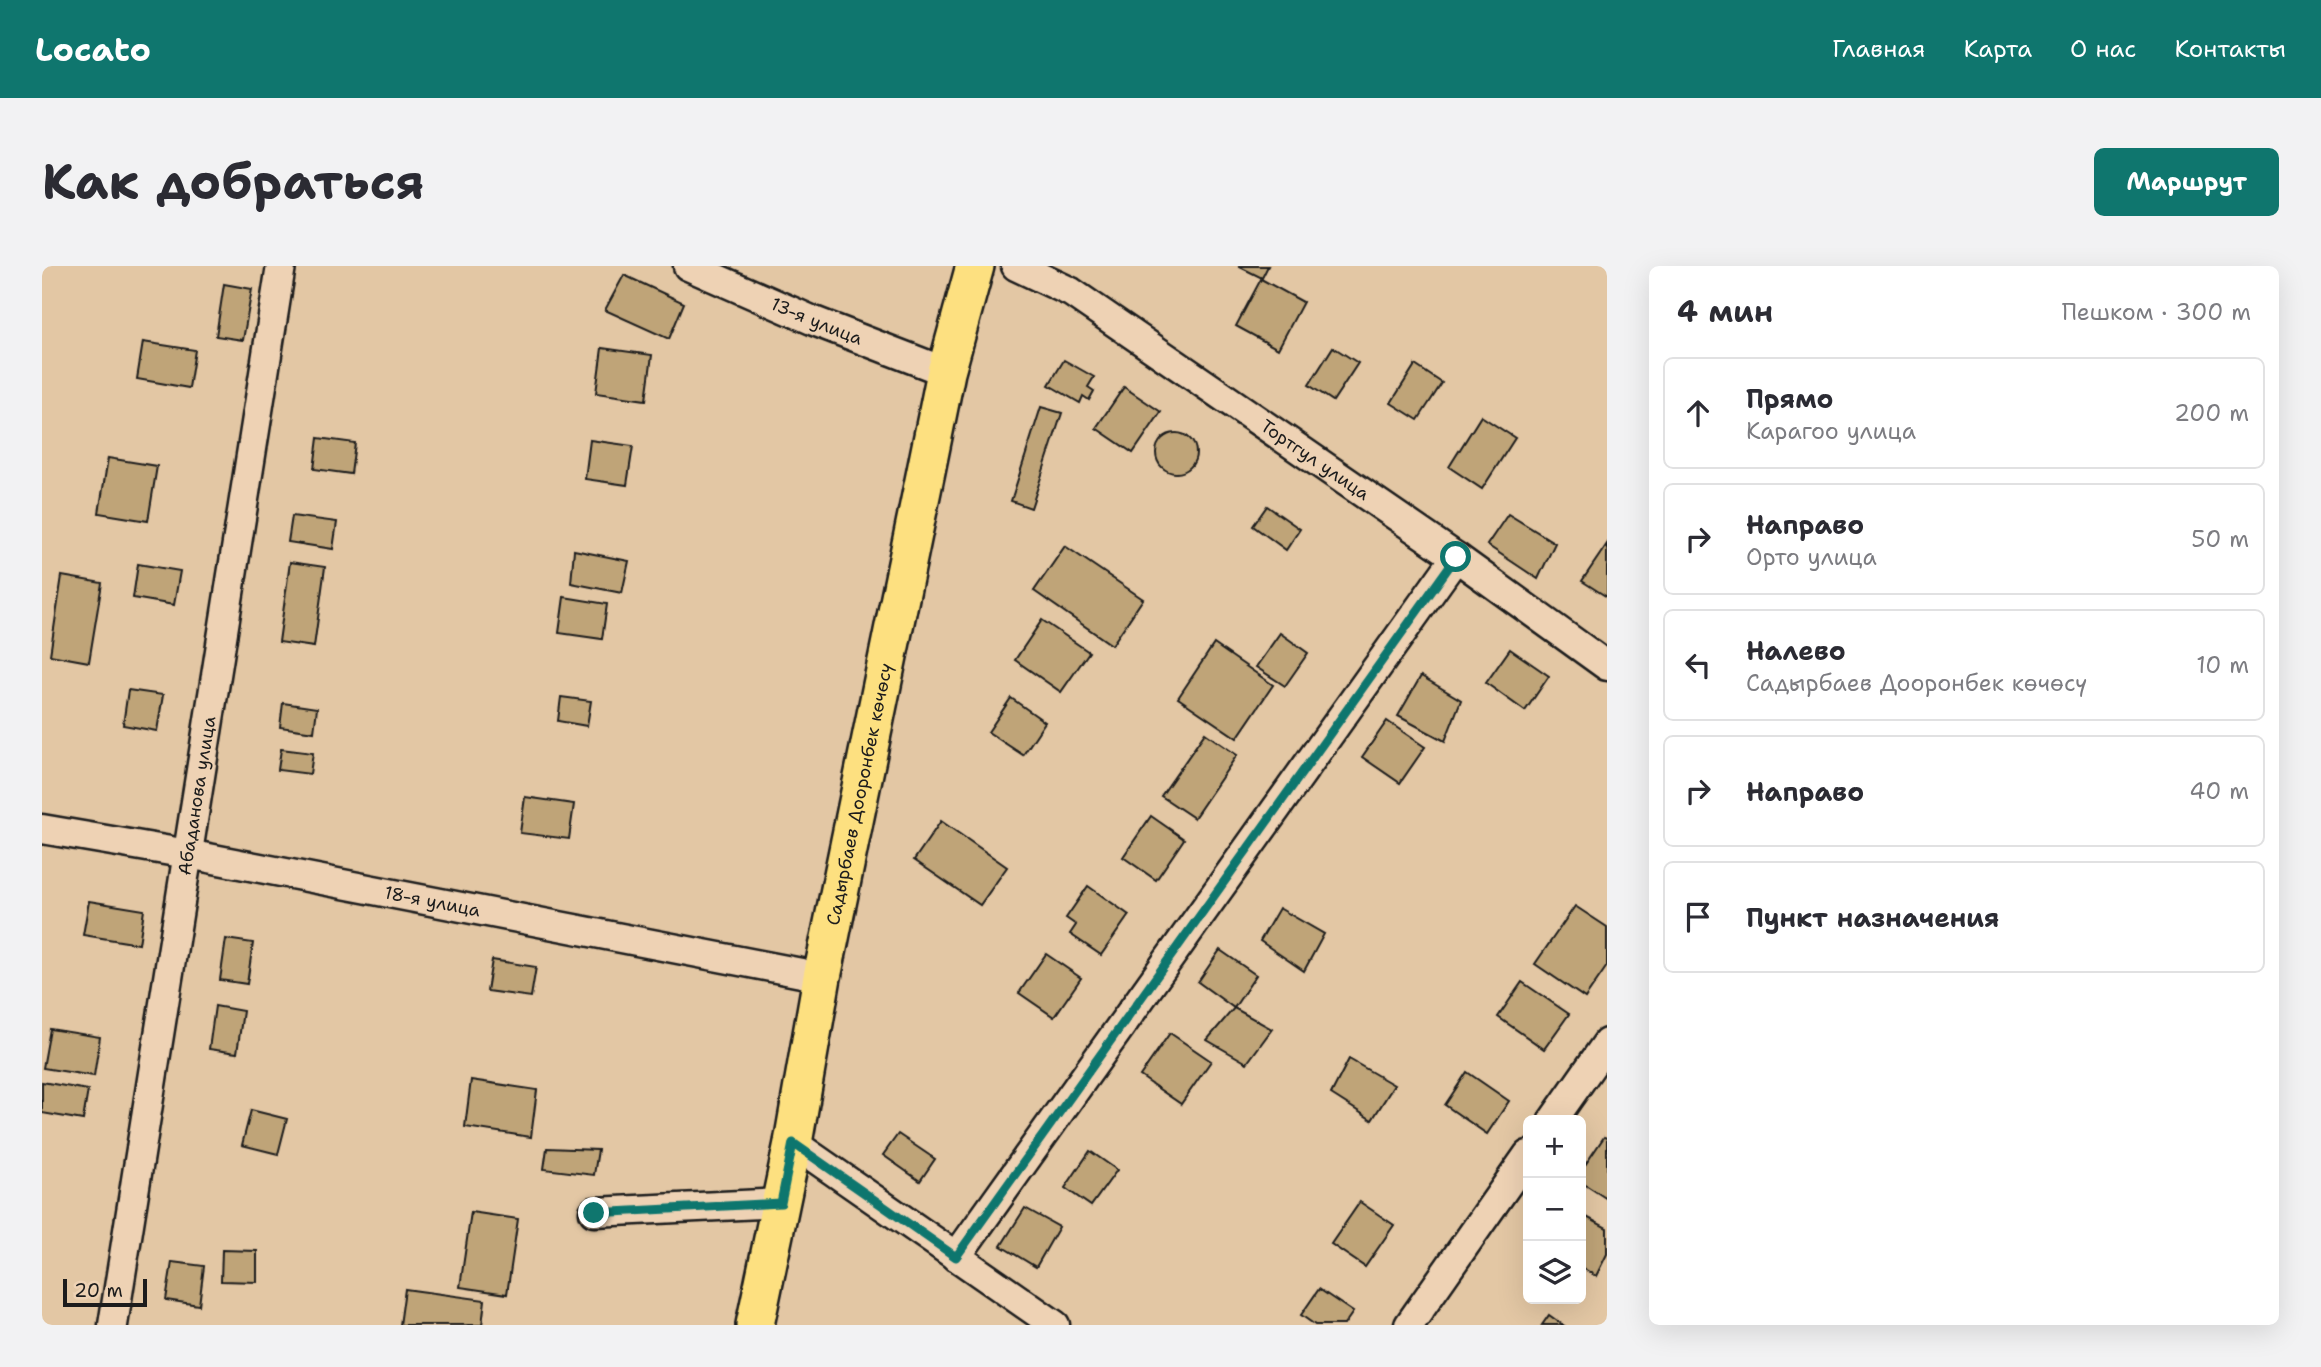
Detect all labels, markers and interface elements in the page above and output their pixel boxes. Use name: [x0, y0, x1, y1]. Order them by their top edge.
text: Locato: [35, 27, 151, 72]
text: Главная: [1832, 33, 1925, 65]
text: Карта: [1963, 33, 2032, 65]
text: О нас: [2070, 33, 2136, 65]
text: Контакты: [2174, 33, 2286, 65]
button: Маршрут: [2094, 148, 2279, 216]
text: Как добраться: [42, 149, 424, 215]
text: 4 мин: [1677, 291, 1773, 332]
street label: 13-я улица: [767, 292, 866, 351]
text: Пешком · 300 m: [2062, 297, 2251, 327]
text: Прямо: [1746, 381, 1834, 416]
icon: ahead: [1679, 394, 1717, 432]
text: 200 m: [2174, 398, 2249, 428]
street label: Тортгул улица: [1256, 414, 1374, 506]
text: Карагоо улица: [1746, 416, 1916, 446]
text: Направо: [1746, 507, 1864, 542]
icon: right: [1679, 520, 1717, 558]
text: 50 m: [2191, 524, 2249, 554]
route start: [1440, 541, 1471, 572]
text: Орто улица: [1746, 542, 1877, 572]
text: Налево: [1746, 633, 1846, 668]
icon: left: [1679, 646, 1717, 684]
text: 10 m: [2196, 650, 2249, 680]
street label: Садырбаев Дооронбек көчөсү: [821, 661, 898, 927]
text: Садырбаев Дооронбек көчөсү: [1746, 668, 2087, 698]
street label: Абаданова улица: [173, 714, 221, 877]
icon: right: [1679, 772, 1717, 810]
text: Направо: [1746, 774, 1864, 809]
text: 40 m: [2189, 776, 2249, 806]
street label: 18-я улица: [382, 880, 482, 922]
icon: arrive: [1679, 898, 1717, 936]
text: Пункт назначения: [1746, 900, 1999, 935]
map controls: [1523, 1115, 1586, 1304]
button: +: [1523, 1115, 1586, 1178]
button: −: [1523, 1178, 1586, 1241]
route end: [578, 1197, 609, 1228]
button: layers: [1523, 1241, 1586, 1304]
scale bar: [63, 1276, 147, 1308]
text: 20 m: [74, 1278, 123, 1303]

